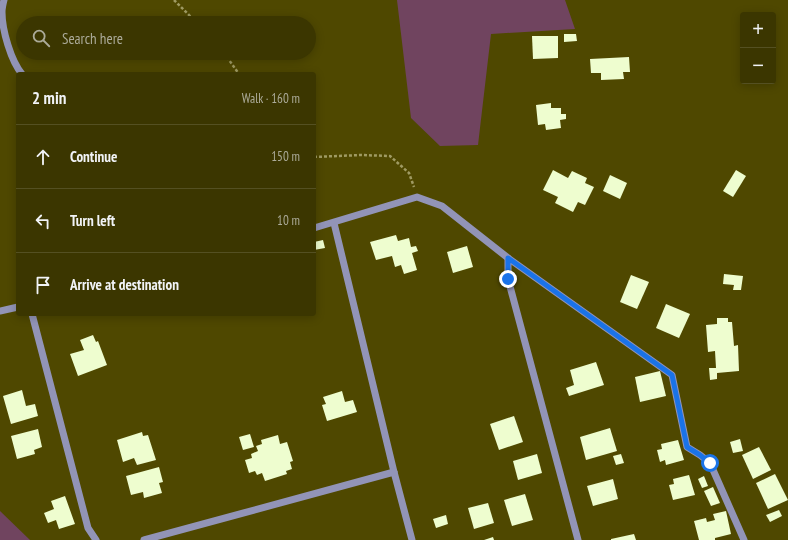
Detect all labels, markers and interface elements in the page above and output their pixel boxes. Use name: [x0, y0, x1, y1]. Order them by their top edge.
map controls: [740, 12, 776, 84]
button: +: [740, 12, 776, 48]
search box: [16, 16, 316, 60]
icon: search: [30, 27, 52, 49]
text: Search here: [62, 29, 123, 48]
button: −: [740, 48, 776, 84]
text: 2 min: [32, 87, 66, 109]
text: Walk · 160 m: [242, 90, 300, 107]
icon: ahead: [32, 146, 54, 168]
text: Continue: [70, 147, 117, 166]
text: 150 m: [271, 148, 300, 165]
icon: left: [32, 210, 54, 232]
text: Turn left: [70, 211, 115, 230]
text: 10 m: [277, 212, 300, 229]
route end: [499, 270, 517, 288]
icon: arrive: [32, 274, 54, 296]
text: Arrive at destination: [70, 275, 179, 294]
route start: [701, 454, 719, 472]

